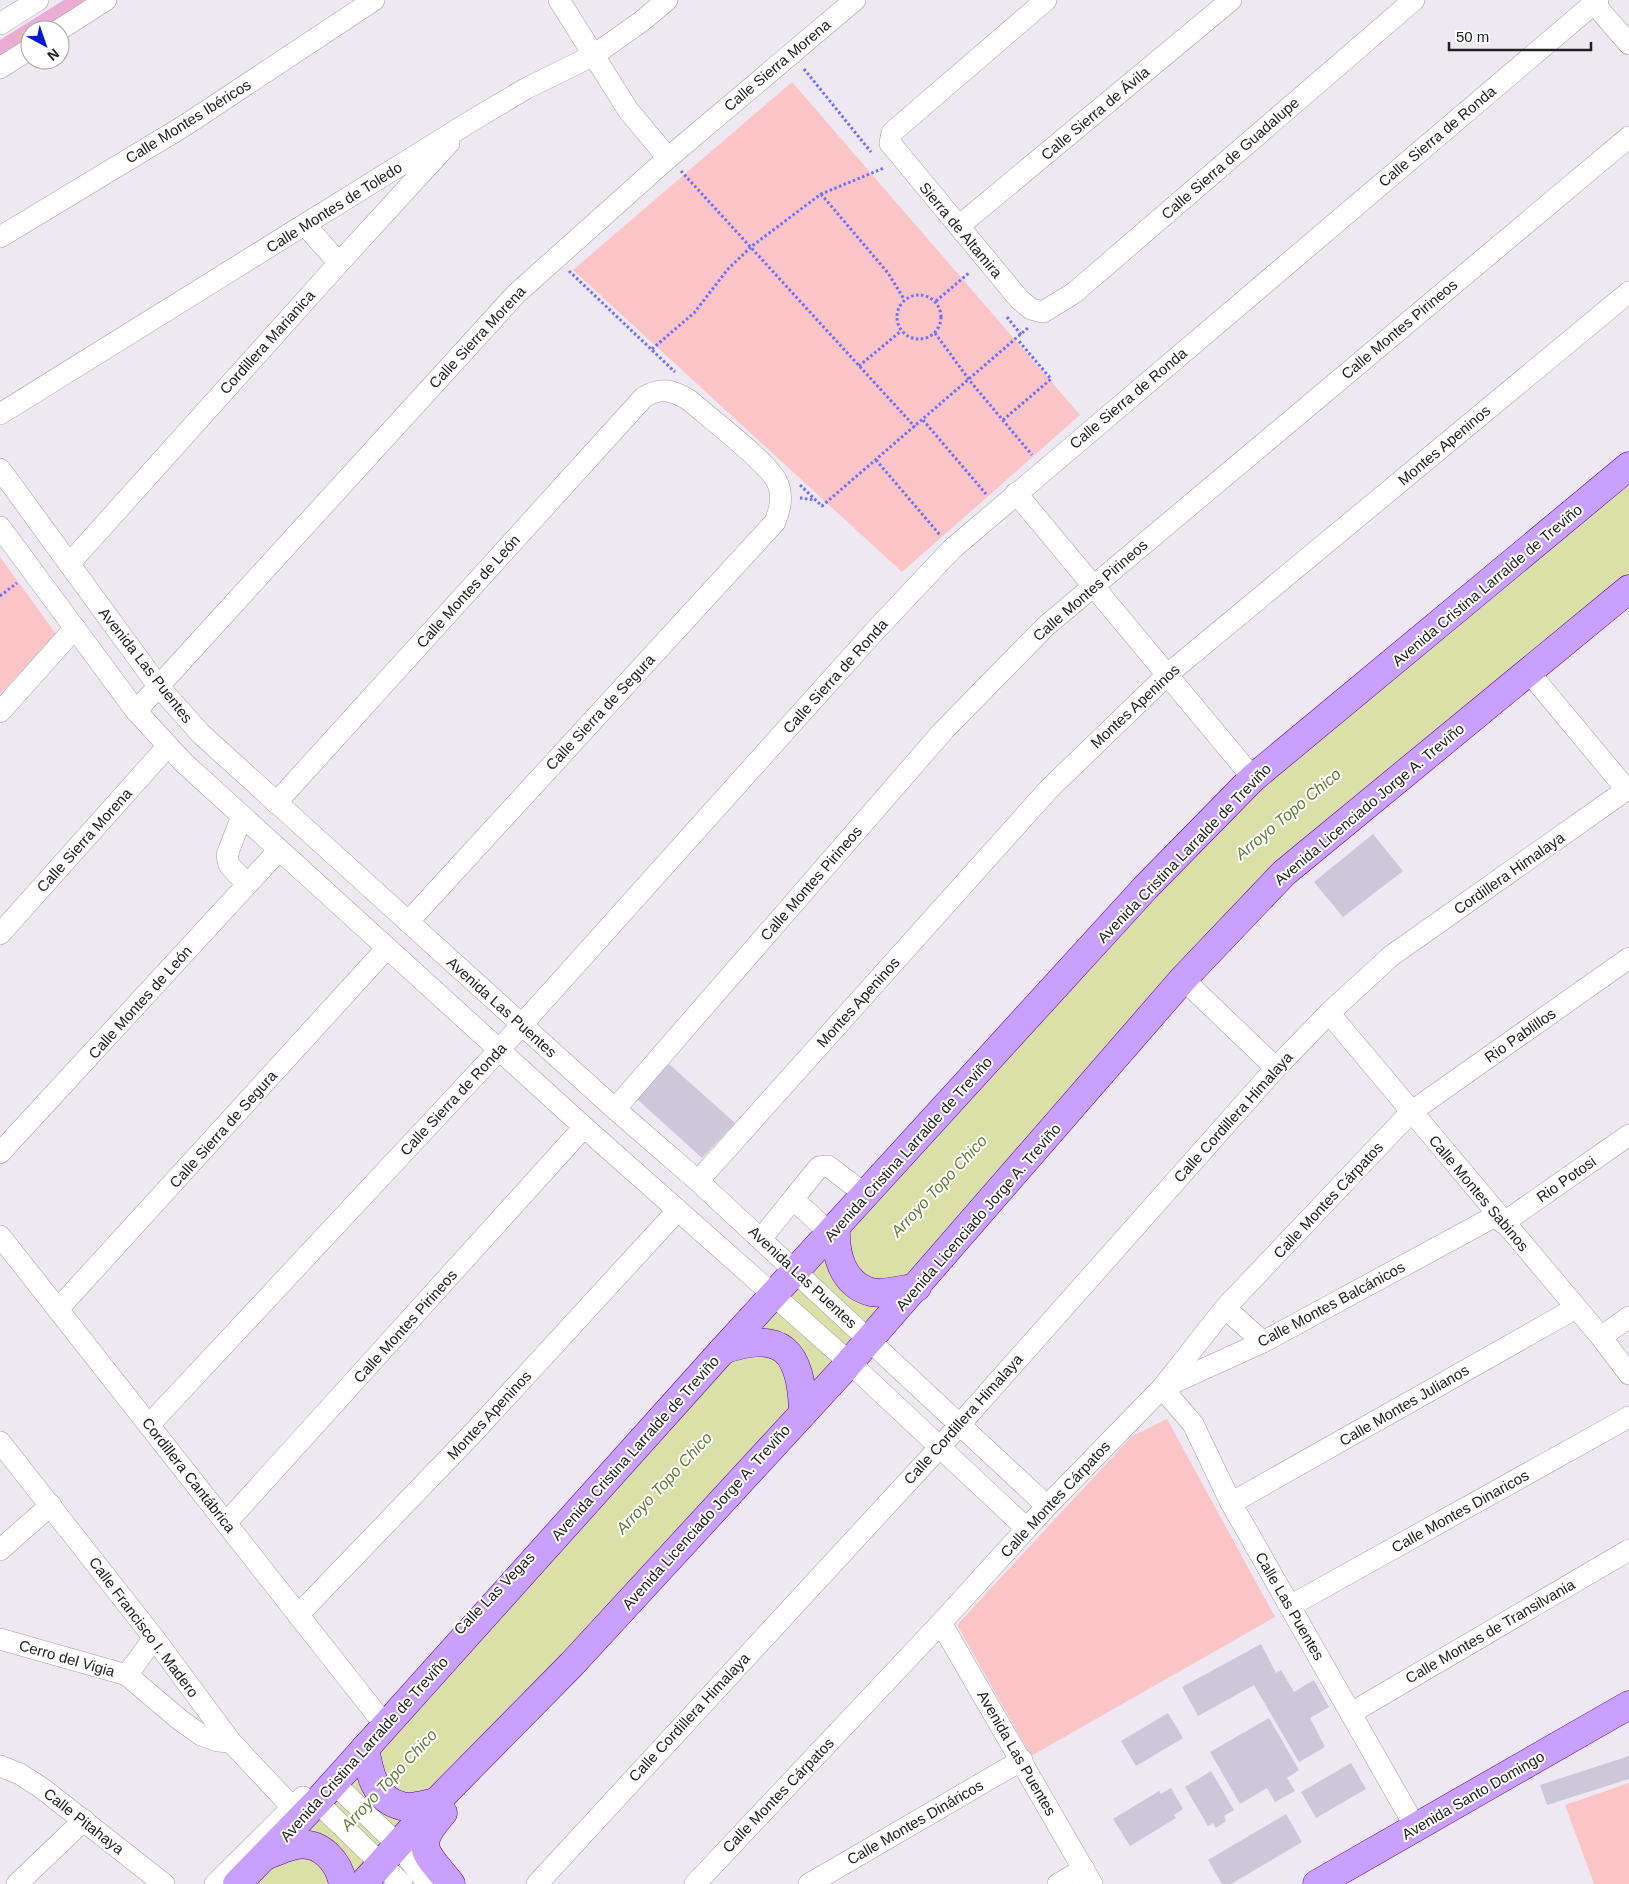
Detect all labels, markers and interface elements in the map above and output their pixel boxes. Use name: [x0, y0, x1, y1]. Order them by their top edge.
street label: Calle Sierra Morena: [720, 15, 834, 114]
north arrow: [20, 20, 70, 70]
scale bar: [1449, 20, 1592, 52]
text: 50 m: [1456, 28, 1489, 45]
text: N: [44, 46, 62, 64]
street label: Calle Sierra de Ávila: [1037, 62, 1153, 163]
street label: Calle Montes Ibéricos: [122, 76, 254, 166]
street label: Calle Sierra de Ronda: [1375, 82, 1499, 190]
street label: Calle Sierra de Guadalupe: [1158, 94, 1302, 222]
street label: Calle Montes de Toledo: [263, 158, 405, 256]
street label: Sierra de Altamira: [916, 179, 1006, 282]
street label: Calle Montes Pirineos: [1338, 276, 1460, 382]
street label: Calle Sierra Morena: [425, 282, 529, 392]
street label: Cordillera Marianica: [216, 286, 318, 397]
street label: Calle Sierra de Ronda: [1066, 344, 1190, 452]
street label: Montes Apeninos: [1394, 402, 1494, 488]
street label: Avenida Cristina Larralde de Treviño: [1389, 501, 1585, 669]
street label: Calle Montes de León: [413, 531, 523, 651]
street label: Calle Montes Pirineos: [1029, 536, 1151, 644]
street label: Avenida Las Puentes: [96, 604, 196, 726]
street label: Calle Sierra de Ronda: [779, 615, 891, 737]
street label: Calle Sierra de Segura: [542, 650, 658, 773]
street label: Montes Apeninos: [1087, 661, 1183, 751]
street label: Avenida Licenciado Jorge A. Treviño: [1271, 720, 1467, 888]
street label: Avenida Cristina Larralde de Treviño: [1094, 760, 1274, 946]
water label: Arroyo Topo Chico: [1231, 765, 1344, 864]
street label: Calle Sierra Morena: [33, 784, 135, 895]
street label: Calle Montes Pirineos: [757, 822, 865, 944]
street label: Cordillera Himalaya: [1451, 828, 1568, 918]
street label: Calle Montes de León: [85, 942, 195, 1062]
street label: Avenida Las Puentes: [444, 953, 560, 1061]
street label: Montes Apeninos: [813, 954, 903, 1050]
street label: Rio Pablillos: [1481, 1004, 1559, 1066]
street label: Calle Sierra de Ronda: [396, 1039, 510, 1159]
street label: Calle Cordillera Himalaya: [1170, 1048, 1296, 1186]
street label: Avenida Cristina Larralde de Treviño: [821, 1053, 995, 1245]
street label: Calle Sierra de Segura: [166, 1066, 281, 1191]
street label: Avenida Licenciado Jorge A. Treviño: [892, 1120, 1064, 1314]
water label: Arroyo Topo Chico: [887, 1132, 990, 1241]
street label: Calle Montes Sabinos: [1426, 1132, 1532, 1254]
street label: Calle Montes Cárpatos: [1270, 1138, 1386, 1262]
street label: Rio Potosi: [1533, 1152, 1599, 1206]
street label: Avenida Las Puentes: [745, 1223, 861, 1331]
street label: Calle Montes Balcánicos: [1254, 1258, 1408, 1350]
street label: Calle Montes Pirineos: [350, 1266, 460, 1386]
street label: Calle Cordillera Himalaya: [900, 1350, 1026, 1488]
street label: Avenida Cristina Larralde de Treviño: [548, 1352, 722, 1544]
street label: Calle Montes Julianos: [1336, 1361, 1472, 1449]
street label: Montes Apeninos: [444, 1367, 534, 1463]
street label: Cordillera Cantábrica: [139, 1414, 239, 1536]
street label: Avenida Licenciado Jorge A. Treviño: [619, 1421, 793, 1613]
water label: Arroyo Topo Chico: [612, 1429, 715, 1538]
street label: Calle Montes Cárpatos: [997, 1437, 1113, 1561]
street label: Calle Montes Dinaricos: [1388, 1466, 1532, 1556]
street label: Calle Las Vegas: [450, 1548, 538, 1638]
street label: Calle Las Puentes: [1252, 1549, 1328, 1663]
street label: Calle Francisco I. Madero: [86, 1554, 202, 1700]
street label: Calle Montes de Transilvania: [1402, 1575, 1578, 1687]
street label: Cerro del Vigia: [17, 1636, 118, 1680]
street label: Calle Cordillera Himalaya: [625, 1649, 753, 1785]
street label: Avenida Cristina Larralde de Treviño: [277, 1653, 451, 1845]
street label: Avenida Las Puentes: [974, 1687, 1060, 1819]
water label: Arroyo Topo Chico: [337, 1726, 440, 1835]
street label: Calle Montes Cárpatos: [719, 1734, 837, 1856]
street label: Avenida Santo Domingo: [1399, 1747, 1547, 1843]
street label: Calle Montes Dináricos: [844, 1776, 986, 1868]
street label: Calle Pitahaya: [41, 1785, 128, 1858]

